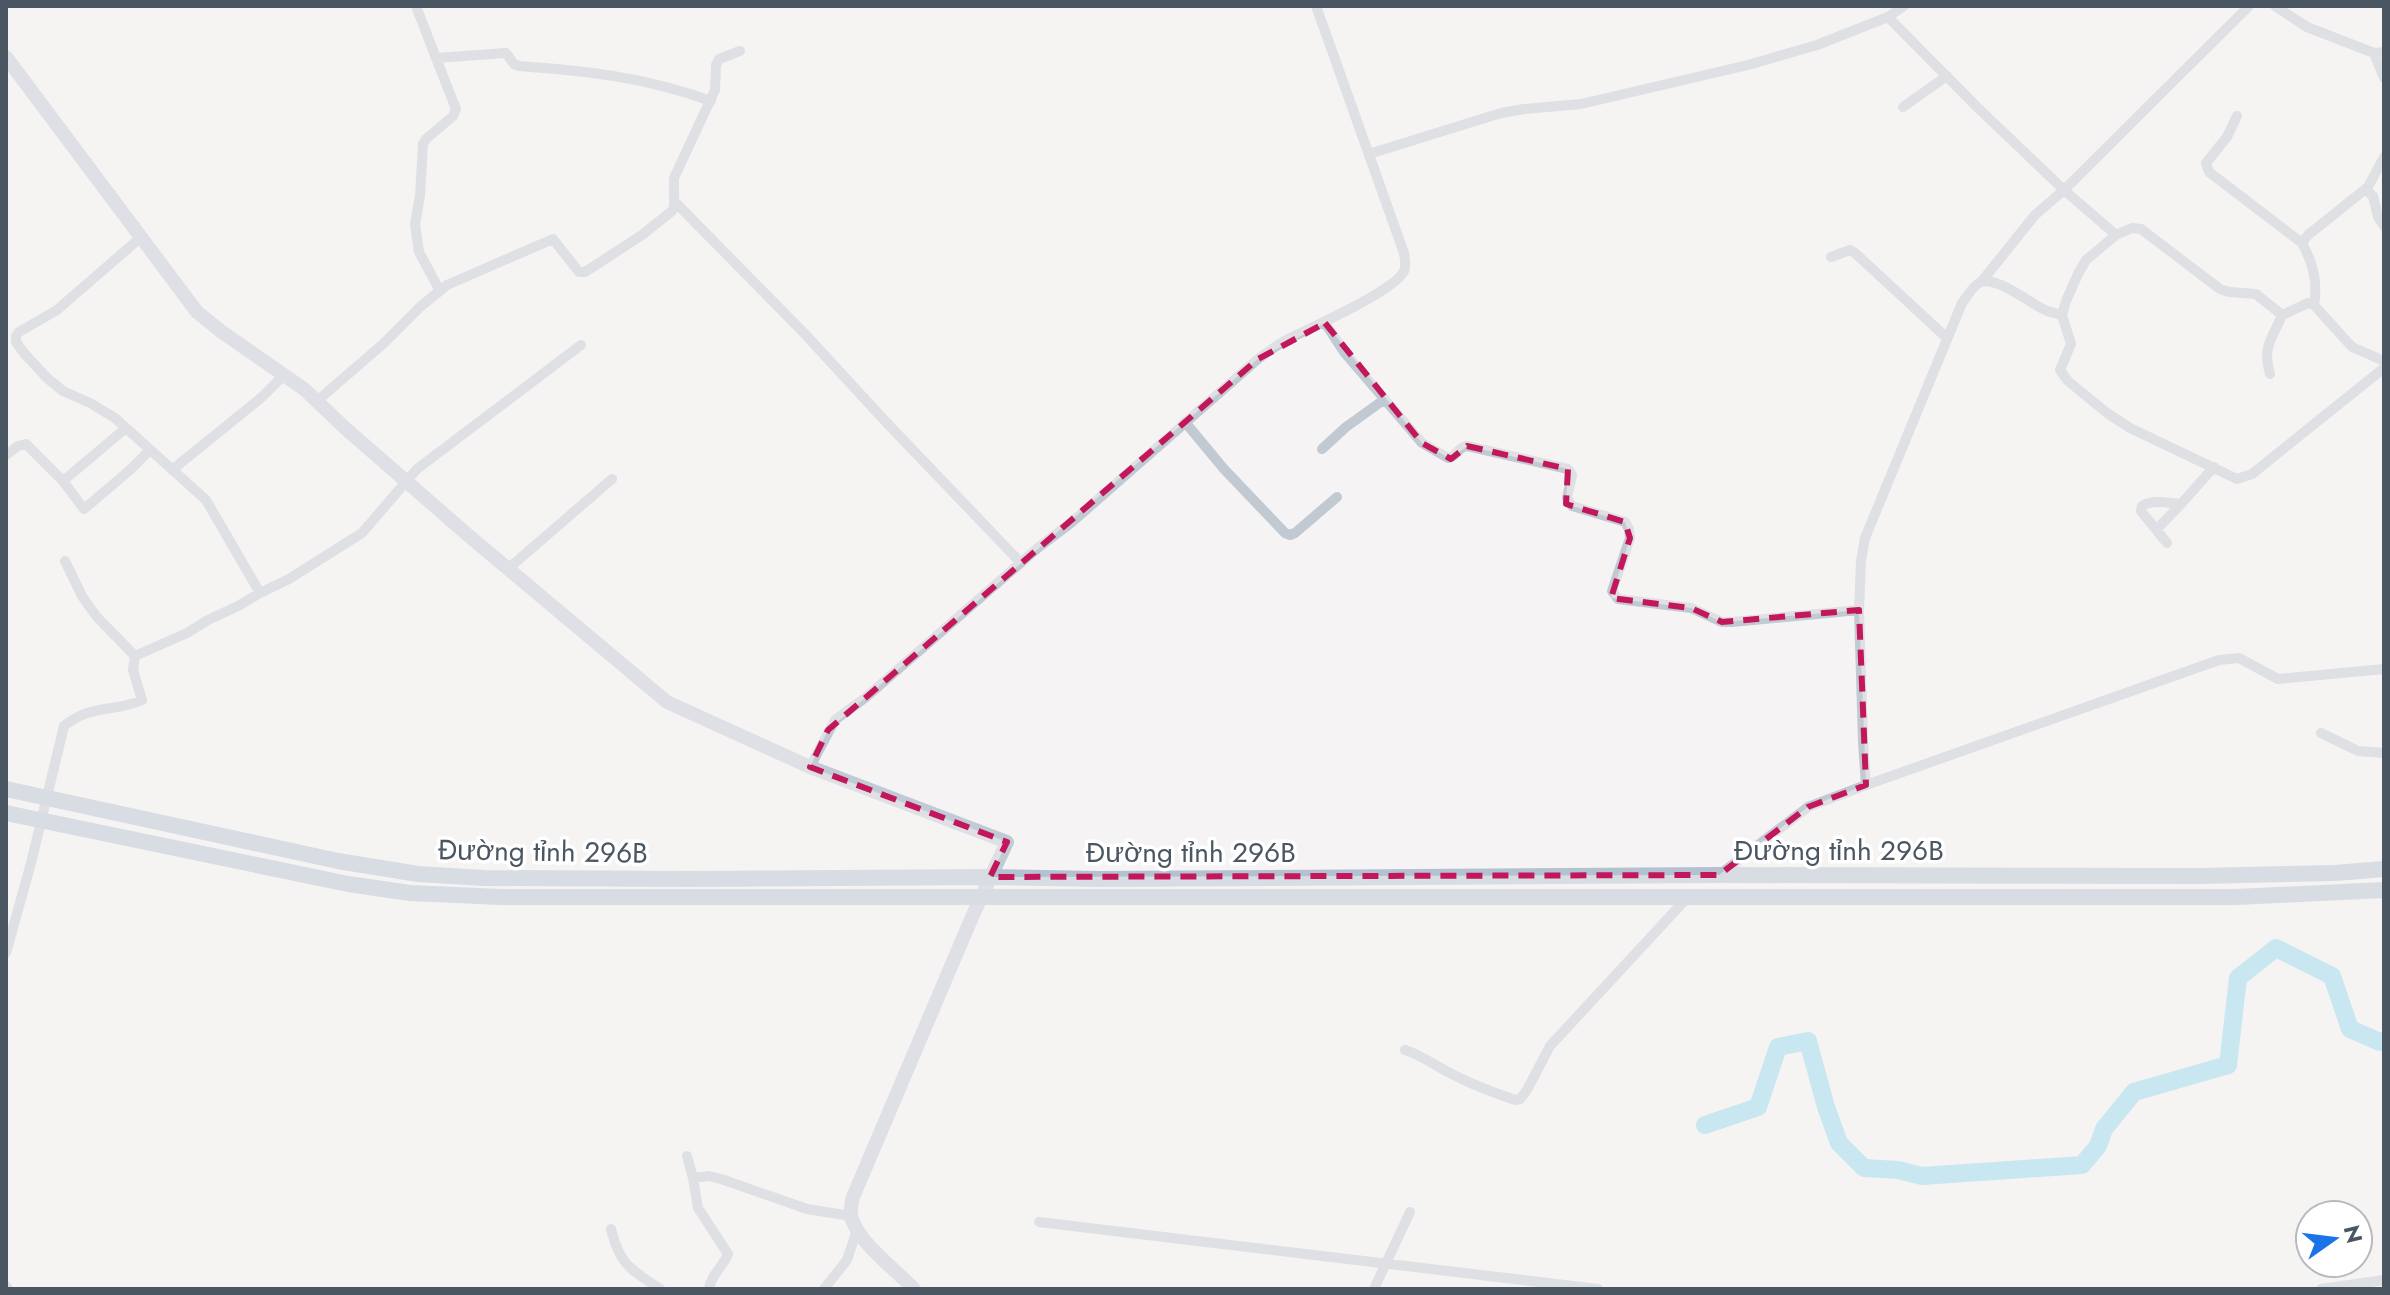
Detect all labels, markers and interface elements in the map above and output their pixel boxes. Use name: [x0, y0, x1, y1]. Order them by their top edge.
street label: Đường tỉnh 296B: [438, 829, 648, 874]
street label: Đường tỉnh 296B: [1734, 830, 1944, 871]
street label: Đường tỉnh 296B: [1086, 832, 1296, 873]
north arrow: [2294, 1199, 2374, 1279]
text: N: [2336, 1222, 2371, 1247]

